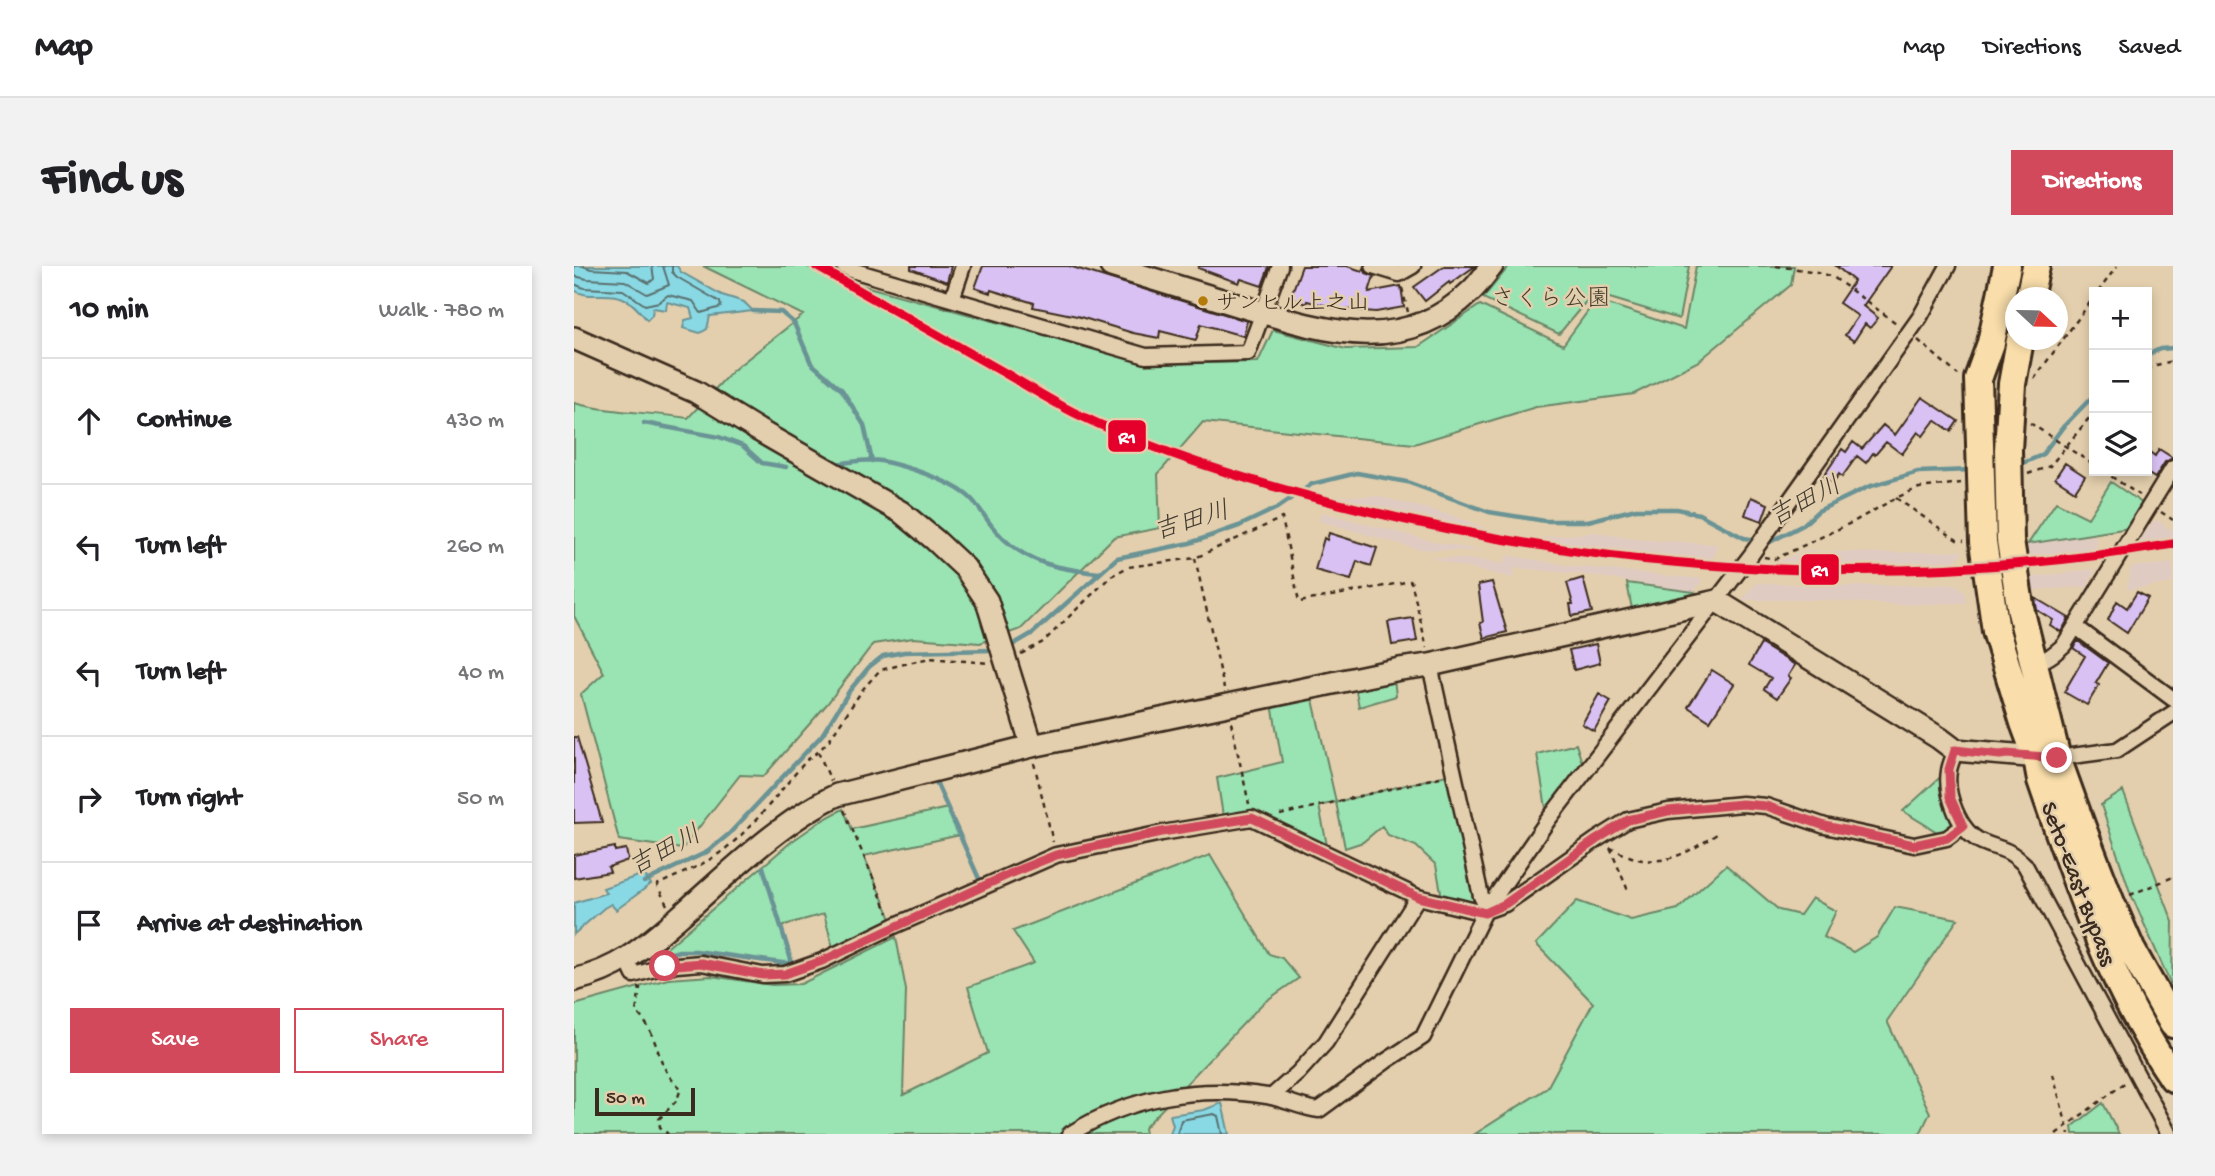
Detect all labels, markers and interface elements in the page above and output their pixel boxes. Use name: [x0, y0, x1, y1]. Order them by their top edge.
text: Map: [35, 29, 92, 67]
text: Map: [1903, 34, 1945, 63]
text: Directions: [1983, 34, 2081, 63]
text: Saved: [2119, 34, 2180, 63]
button: Directions: [2011, 150, 2173, 215]
text: Find us: [42, 153, 182, 211]
park label: さくら公園: [1491, 286, 1611, 315]
north arrow: [2005, 287, 2068, 350]
map controls: [2089, 287, 2152, 476]
button: +: [2089, 287, 2152, 350]
place label: サンヒル上之山: [1216, 292, 1370, 318]
text: 10 min: [70, 294, 148, 329]
marker: サンヒル上之山: [1196, 294, 1210, 308]
text: Walk · 780 m: [379, 298, 504, 325]
button: −: [2089, 350, 2152, 413]
icon: ahead: [70, 402, 108, 440]
text: Continue: [137, 406, 231, 437]
text: 430 m: [446, 408, 504, 435]
button: layers: [2089, 413, 2152, 476]
line badge: R1: [1107, 419, 1147, 453]
text: R1: [1117, 428, 1136, 451]
water label: 吉田川: [1764, 471, 1848, 536]
water label: 吉田川: [1150, 496, 1234, 550]
icon: left: [70, 528, 108, 566]
text: Turn left: [137, 532, 225, 563]
text: 260 m: [446, 534, 504, 561]
line badge: R1: [1800, 553, 1840, 586]
text: R1: [1810, 561, 1829, 584]
icon: left: [70, 654, 108, 692]
text: Turn left: [137, 658, 225, 689]
text: 40 m: [458, 660, 504, 687]
route end: [2041, 742, 2072, 773]
icon: right: [70, 780, 108, 818]
text: Turn right: [137, 784, 241, 815]
text: 50 m: [457, 786, 504, 813]
street label: Seto-East Bypass: [2032, 798, 2122, 971]
water label: 吉田川: [624, 820, 708, 885]
icon: arrive: [70, 906, 108, 944]
text: Arrive at destination: [137, 910, 362, 941]
route start: [649, 950, 680, 981]
button: Save: [70, 1008, 280, 1073]
button: Share: [294, 1008, 504, 1073]
scale bar: [595, 1085, 695, 1117]
text: 50 m: [606, 1088, 645, 1111]

